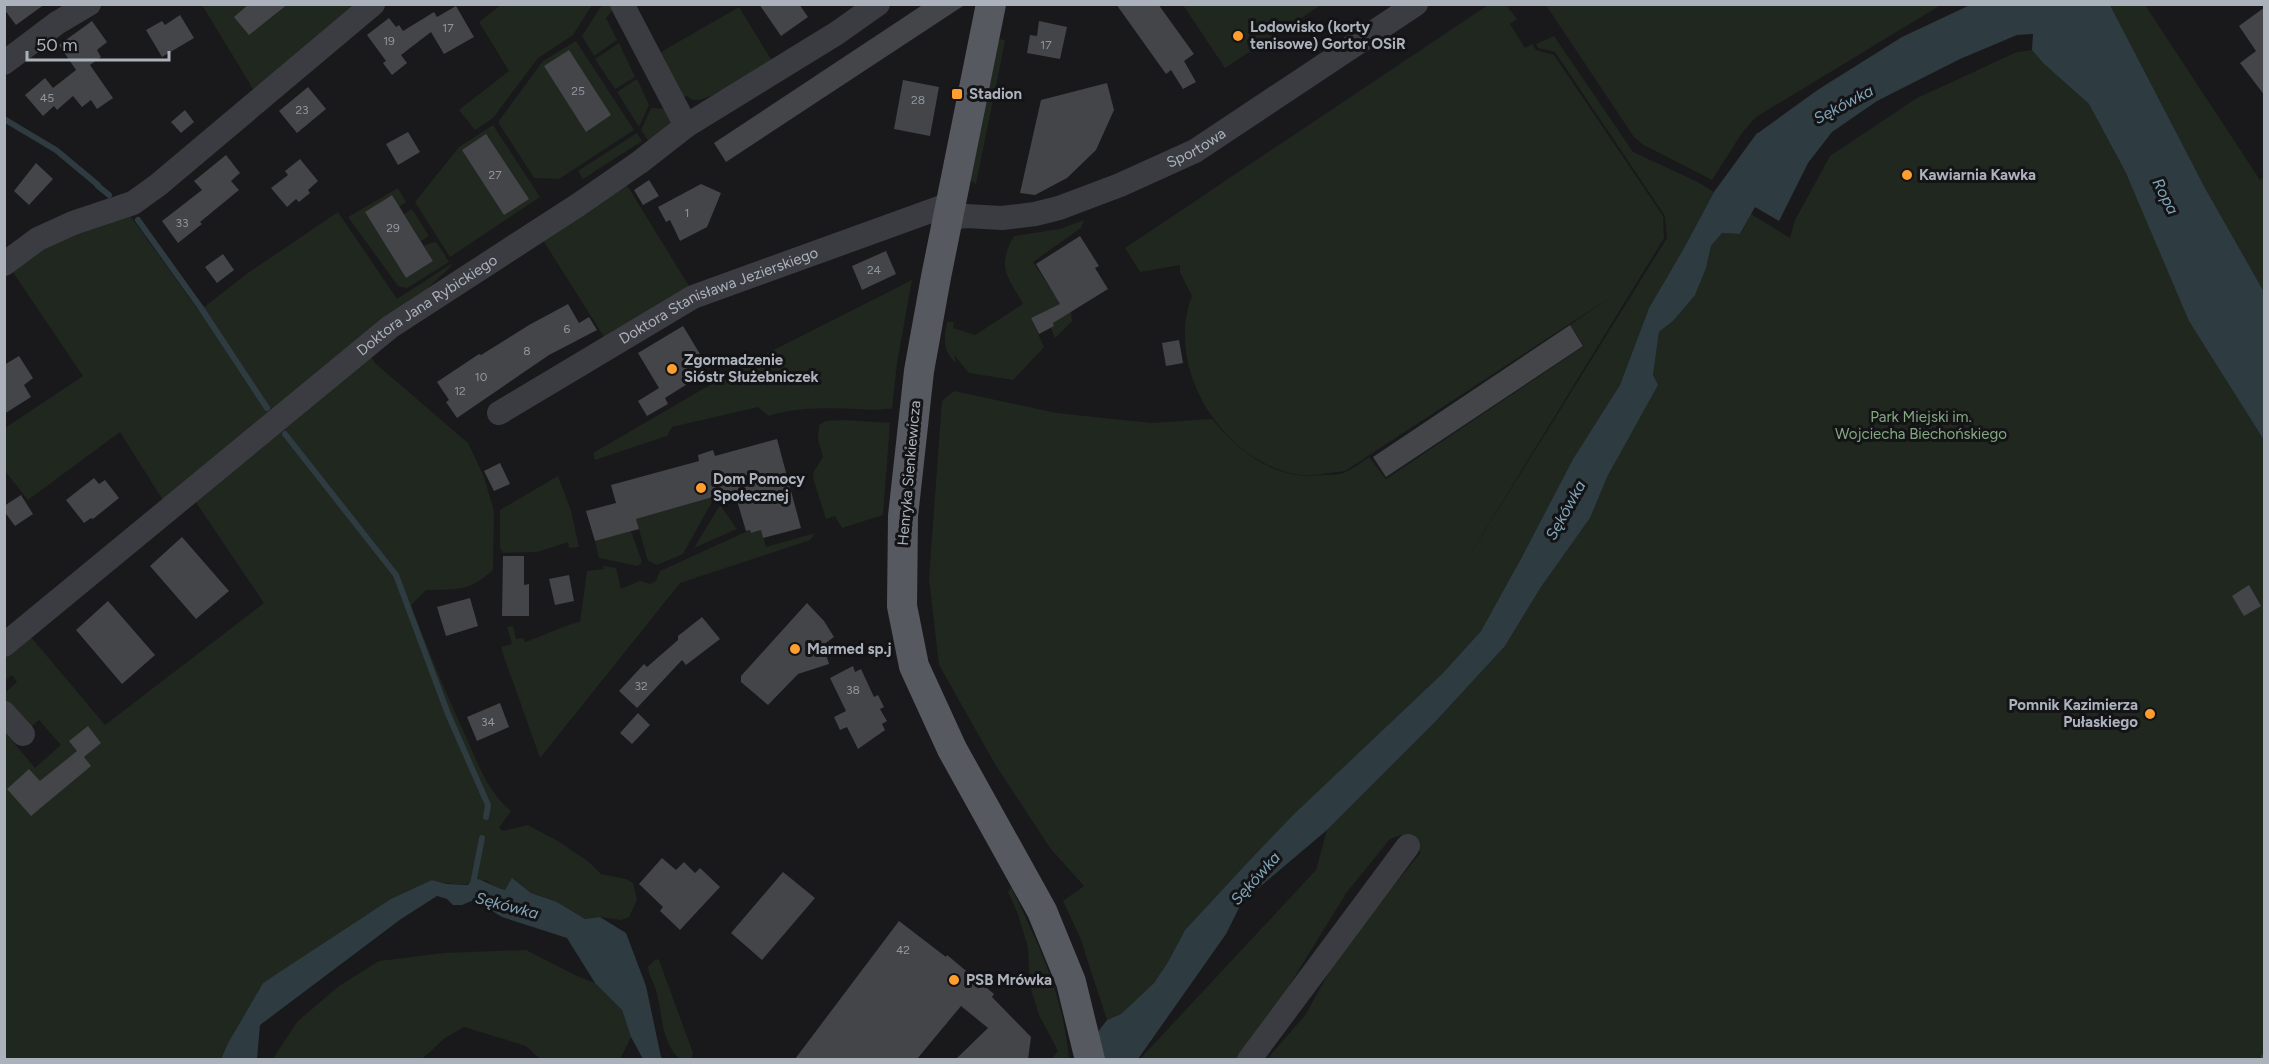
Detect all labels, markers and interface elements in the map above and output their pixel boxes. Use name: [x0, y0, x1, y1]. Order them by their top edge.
place label: Lodowisko (korty tenisowe) Gortor OSiR: [1250, 18, 1406, 53]
house number: 17: [442, 21, 454, 35]
scale bar: [27, 24, 170, 62]
marker: Lodowisko (korty tenisowe) Gortor OSiR: [1231, 29, 1245, 43]
text: 50 m: [36, 34, 78, 56]
house number: 19: [383, 34, 395, 48]
house number: 17: [1040, 38, 1052, 52]
water label: Sękówka: [1810, 81, 1876, 128]
house number: 25: [571, 84, 585, 98]
place label: Stadion: [969, 85, 1022, 103]
marker: Stadion: [950, 87, 964, 101]
house number: 45: [40, 91, 54, 105]
house number: 28: [911, 93, 925, 107]
house number: 23: [295, 103, 309, 117]
street label: Sportowa: [1164, 124, 1229, 172]
place label: Kawiarnia Kawka: [1919, 166, 2036, 184]
house number: 27: [488, 168, 502, 182]
marker: Kawiarnia Kawka: [1900, 168, 1914, 182]
water label: Ropa: [2148, 175, 2183, 218]
house number: 1: [685, 206, 689, 220]
house number: 33: [175, 216, 189, 230]
house number: 29: [386, 221, 400, 235]
street label: Doktora Stanisława Jezierskiego: [616, 243, 821, 348]
street label: Doktora Jana Rybickiego: [353, 251, 501, 360]
house number: 24: [867, 263, 882, 277]
house number: 6: [564, 322, 571, 336]
house number: 8: [523, 344, 531, 358]
place label: Zgormadzenie Sióstr Służebniczek: [684, 351, 819, 386]
marker: Zgormadzenie Sióstr Służebniczek: [665, 362, 679, 376]
house number: 10: [475, 370, 488, 384]
house number: 12: [454, 384, 466, 398]
street label: Henryka Sienkiewicza: [894, 400, 924, 546]
park label: Park Miejski im. Wojciecha Biechońskiego: [1835, 408, 2007, 443]
place label: Dom Pomocy Społecznej: [713, 470, 805, 505]
water label: Sękówka: [1541, 477, 1589, 543]
marker: Dom Pomocy Społecznej: [694, 481, 708, 495]
place label: Marmed sp.j: [807, 640, 892, 658]
marker: Marmed sp.j: [788, 642, 802, 656]
house number: 32: [634, 679, 648, 693]
house number: 38: [846, 683, 860, 697]
place label: Pomnik Kazimierza Pułaskiego: [2008, 696, 2138, 731]
marker: Pomnik Kazimierza Pułaskiego: [2143, 707, 2157, 721]
house number: 34: [481, 715, 496, 729]
water label: Sękówka: [1227, 848, 1284, 909]
water label: Sękówka: [473, 888, 541, 923]
house number: 42: [896, 943, 910, 957]
place label: PSB Mrówka: [966, 971, 1052, 989]
marker: PSB Mrówka: [947, 973, 961, 987]

